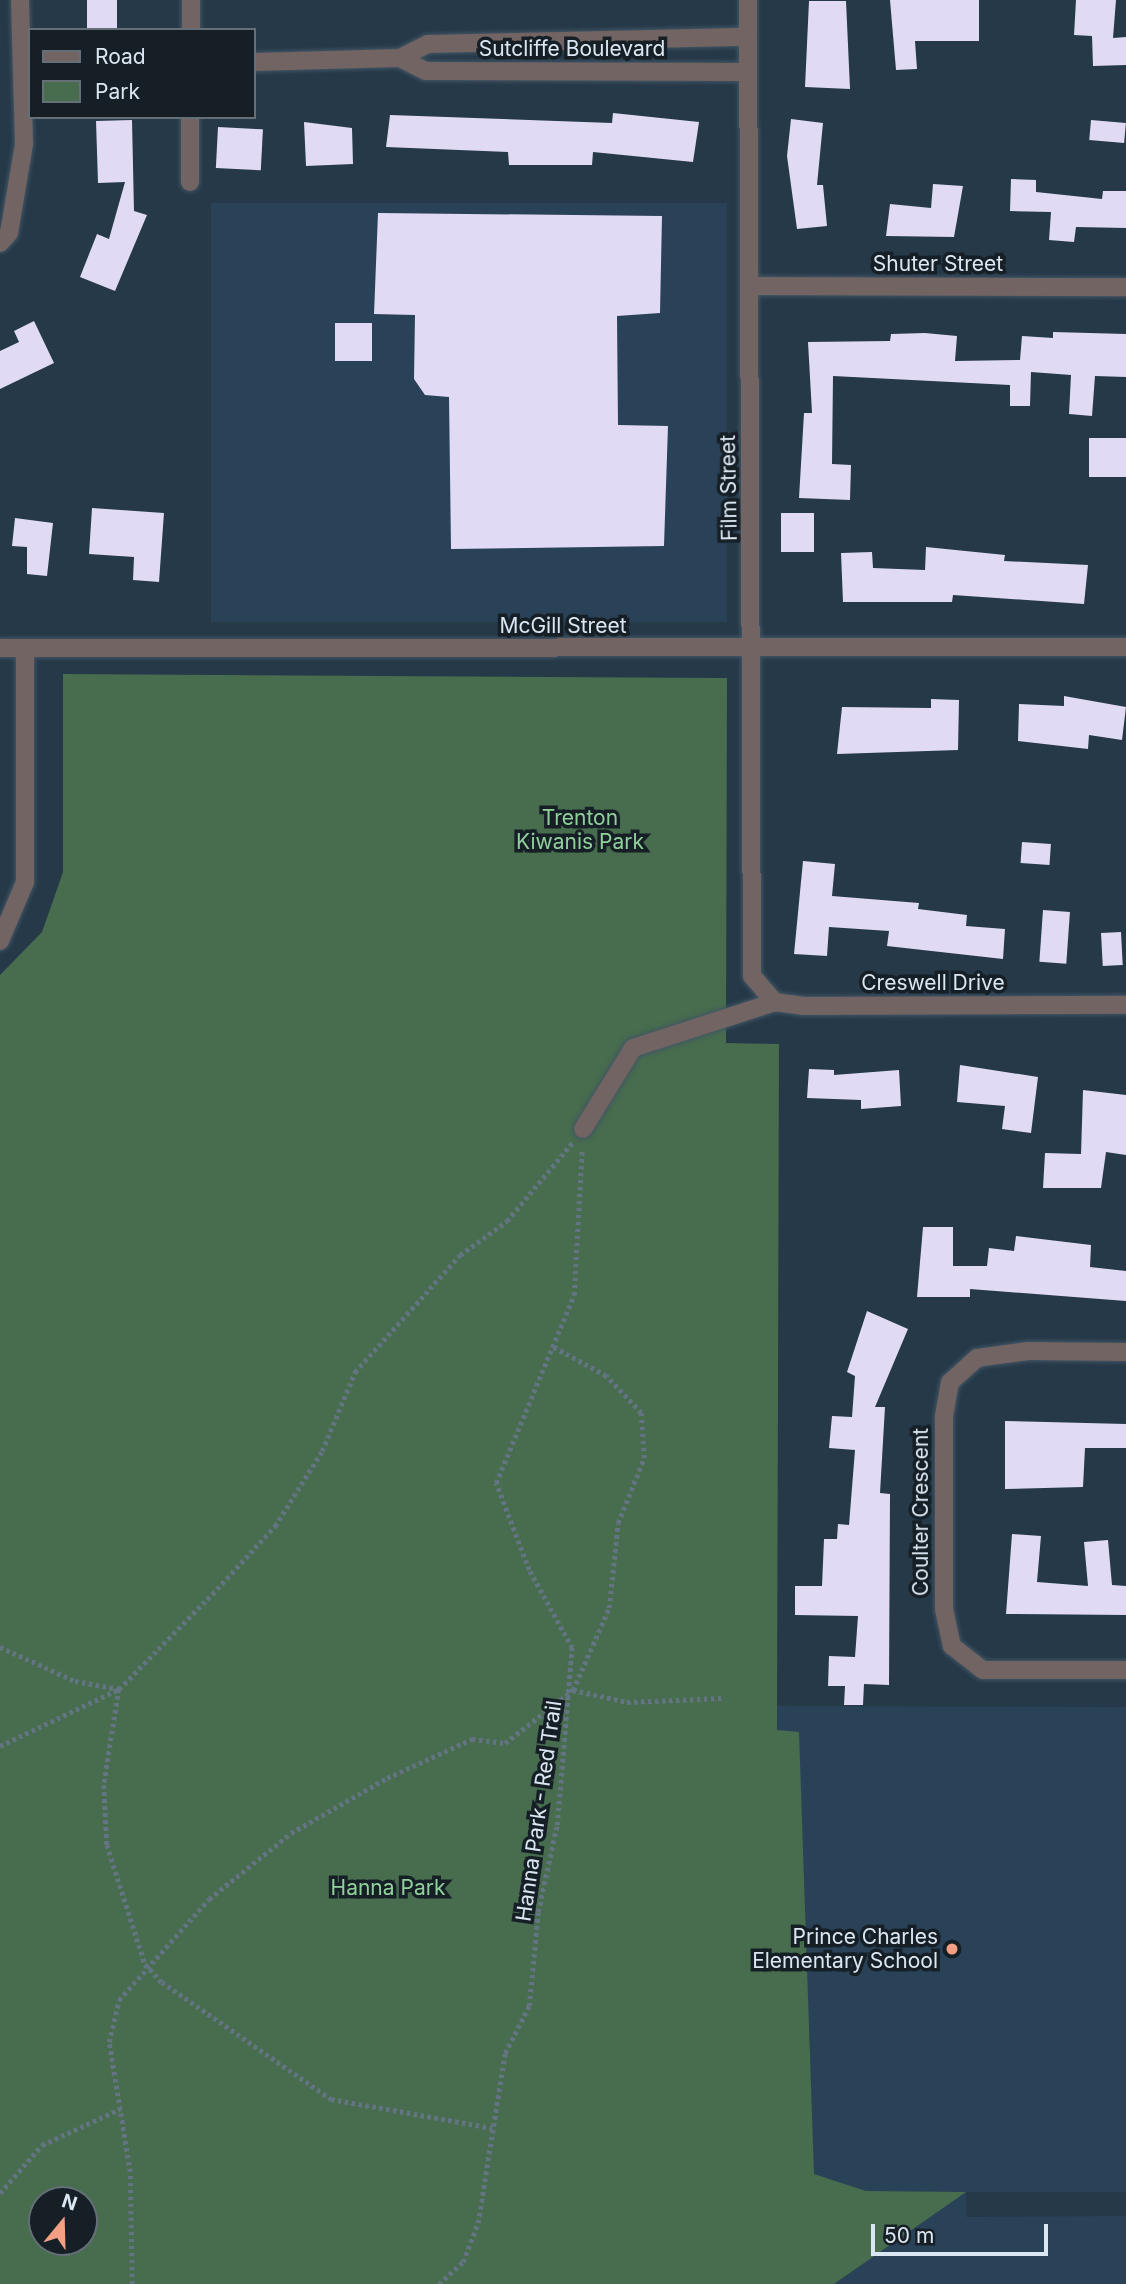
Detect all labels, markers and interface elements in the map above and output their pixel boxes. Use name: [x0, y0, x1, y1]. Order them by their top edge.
legend: [28, 28, 256, 119]
street label: Sutcliffe Boulevard: [479, 36, 665, 62]
text: Road: [95, 44, 146, 69]
text: Park: [95, 79, 140, 104]
street label: Shuter Street: [873, 251, 1003, 277]
street label: Film Street: [715, 435, 743, 541]
street label: McGill Street: [499, 613, 627, 639]
park label: Trenton Kiwanis Park: [516, 805, 644, 855]
street label: Creswell Drive: [861, 970, 1005, 996]
street label: Coulter Crescent: [908, 1428, 934, 1596]
street label: Hanna Park - Red Trail: [511, 1699, 567, 1923]
park label: Hanna Park: [331, 1875, 445, 1901]
place label: Prince Charles Elementary School: [752, 1924, 938, 1974]
marker: Prince Charles Elementary School: [944, 1941, 960, 1957]
north arrow: [28, 2186, 98, 2256]
text: N: [59, 2189, 80, 2216]
scale bar: [874, 2210, 1051, 2254]
text: 50 m: [884, 2223, 934, 2248]

